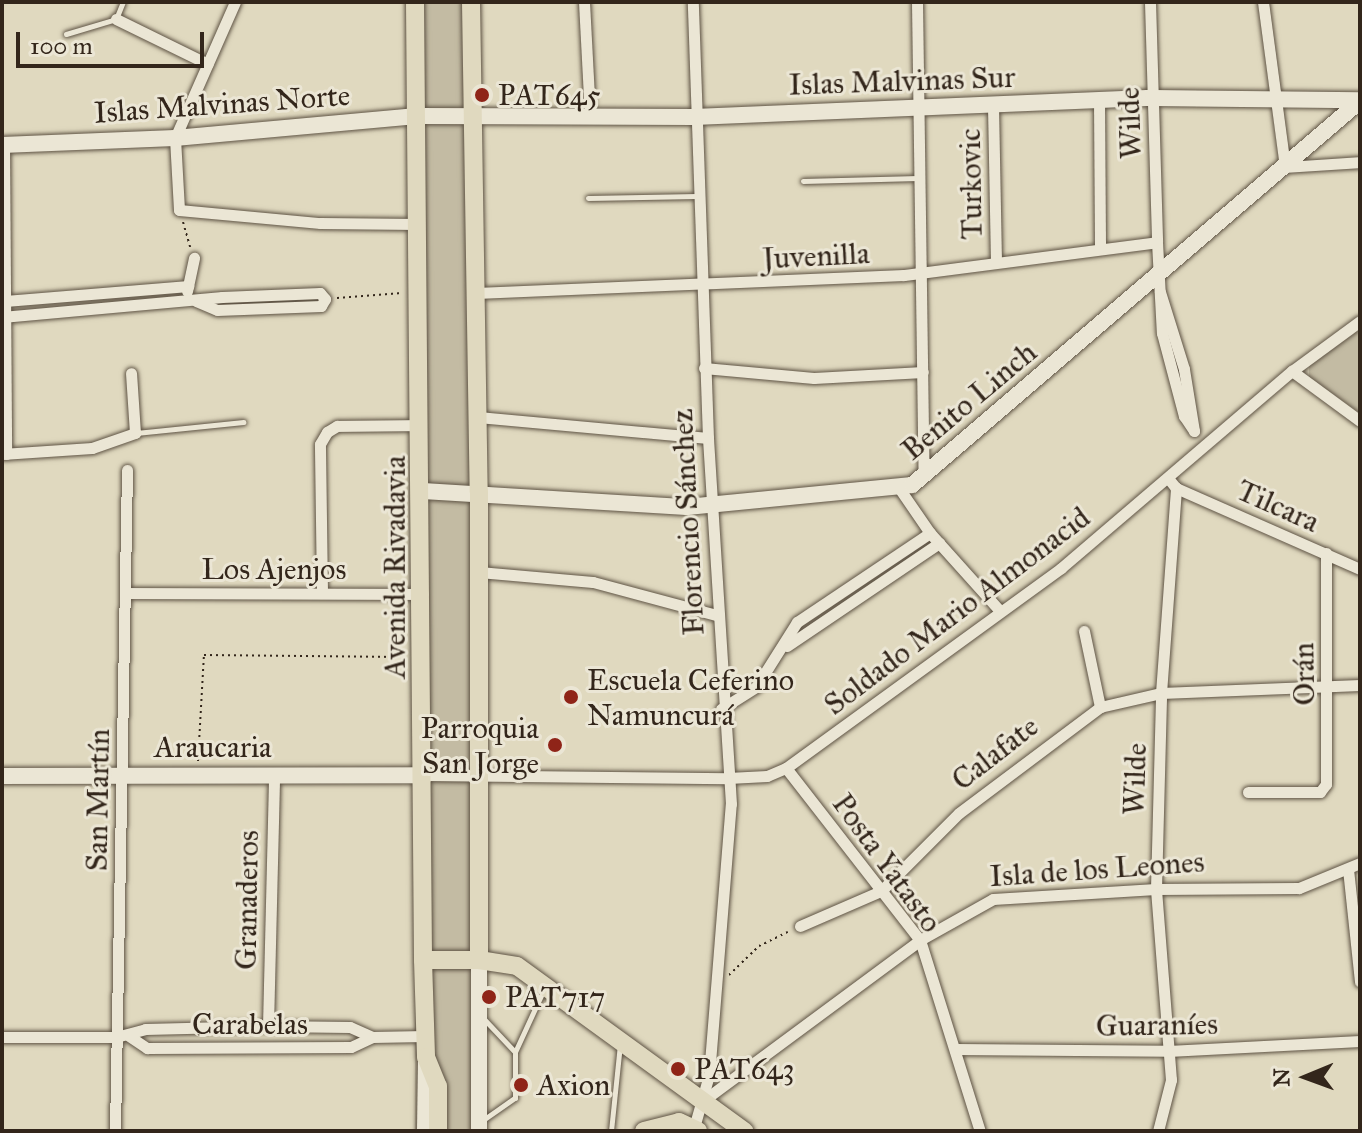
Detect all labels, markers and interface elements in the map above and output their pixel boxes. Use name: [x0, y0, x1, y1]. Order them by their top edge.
scale bar: [20, 16, 208, 66]
text: 100 m: [30, 31, 93, 61]
street label: Islas Malvinas Sur: [788, 59, 1016, 103]
street label: Islas Malvinas Norte: [93, 77, 351, 131]
place label: PAT645: [498, 77, 600, 113]
marker: PAT645: [473, 86, 491, 104]
street label: Wilde: [1111, 86, 1149, 160]
street label: Turkovic: [952, 128, 990, 240]
street label: Juvenilla: [762, 235, 870, 277]
street label: Benito Linch: [894, 334, 1044, 468]
street label: Florencio Sánchez: [664, 408, 712, 636]
street label: Avenida Rivadavia: [377, 456, 413, 678]
street label: Tilcara: [1231, 472, 1325, 540]
street label: Soldado Mario Almonacid: [817, 499, 1097, 723]
street label: Los Ajenjos: [202, 551, 346, 587]
street label: Orán: [1285, 642, 1323, 706]
place label: Escuela Ceferino Namuncurá: [587, 662, 794, 732]
marker: Escuela Ceferino Namuncurá: [562, 688, 580, 706]
street label: Calafate: [945, 708, 1045, 798]
place label: Parroquia San Jorge: [421, 710, 539, 780]
street label: San Martín: [79, 728, 117, 872]
street label: Araucaria: [154, 729, 272, 765]
marker: Parroquia San Jorge: [546, 736, 564, 754]
street label: Wilde: [1116, 742, 1154, 816]
street label: Posta Yatasto: [825, 787, 949, 939]
street label: Granaderos: [228, 830, 266, 970]
street label: Isla de los Leones: [988, 844, 1206, 894]
place label: PAT717: [505, 979, 605, 1015]
marker: PAT717: [480, 988, 498, 1006]
street label: Carabelas: [192, 1006, 308, 1042]
street label: Guaraníes: [1096, 1006, 1218, 1044]
north arrow: [1266, 1037, 1346, 1117]
place label: PAT643: [694, 1051, 794, 1087]
marker: PAT643: [669, 1060, 687, 1078]
place label: Axion: [537, 1067, 610, 1103]
text: N: [1268, 1068, 1295, 1087]
marker: Axion: [512, 1076, 530, 1094]

